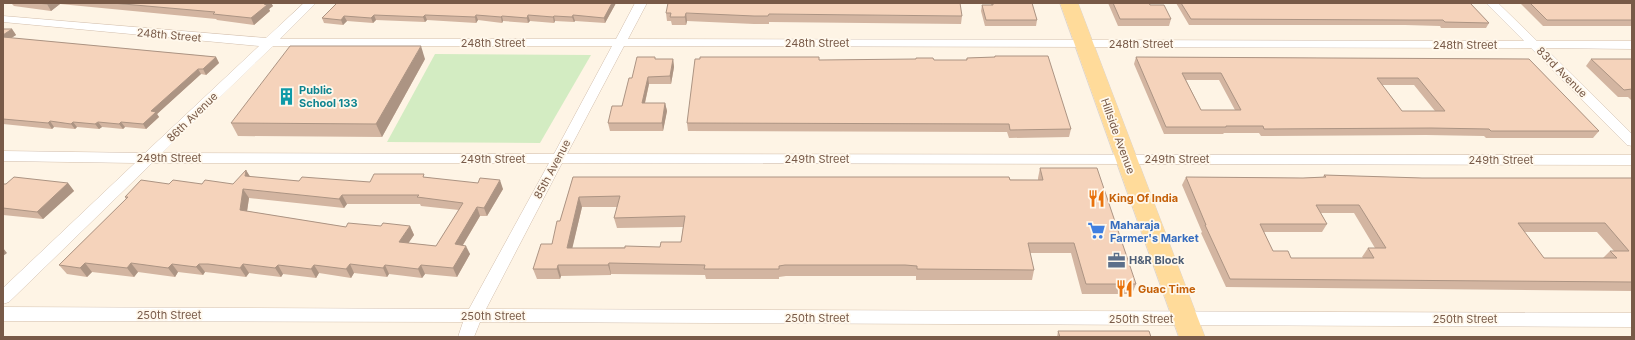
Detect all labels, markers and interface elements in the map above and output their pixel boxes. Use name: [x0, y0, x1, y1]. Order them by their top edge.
street label: 248th Street: [136, 25, 202, 45]
street label: 248th Street: [461, 36, 526, 50]
street label: 248th Street: [785, 36, 850, 50]
street label: 248th Street: [1109, 37, 1174, 51]
street label: 248th Street: [1433, 38, 1498, 52]
street label: 83rd Avenue: [1534, 44, 1590, 100]
place label: Public School 133: [299, 83, 358, 110]
building icon: Public School 133: [276, 86, 296, 106]
street label: 86th Avenue: [164, 89, 220, 145]
street label: Hillside Avenue: [1098, 96, 1138, 176]
street label: 85th Avenue: [530, 137, 574, 201]
street label: 249th Street: [137, 151, 202, 165]
street label: 249th Street: [461, 152, 526, 166]
street label: 249th Street: [785, 152, 850, 166]
street label: 249th Street: [1145, 152, 1210, 166]
street label: 249th Street: [1469, 153, 1534, 167]
restaurant icon: King Of India: [1086, 188, 1106, 208]
place label: King Of India: [1109, 191, 1178, 205]
place label: Maharaja Farmer's Market: [1110, 218, 1199, 245]
supermarket icon: Maharaja Farmer's Market: [1087, 221, 1107, 241]
office icon: H&R Block: [1106, 250, 1126, 270]
place label: H&R Block: [1129, 253, 1185, 267]
restaurant icon: Guac Time: [1115, 279, 1135, 299]
place label: Guac Time: [1138, 282, 1196, 296]
street label: 250th Street: [137, 308, 202, 322]
street label: 250th Street: [461, 309, 526, 323]
street label: 250th Street: [785, 311, 850, 325]
street label: 250th Street: [1109, 312, 1174, 326]
street label: 250th Street: [1433, 312, 1498, 326]

